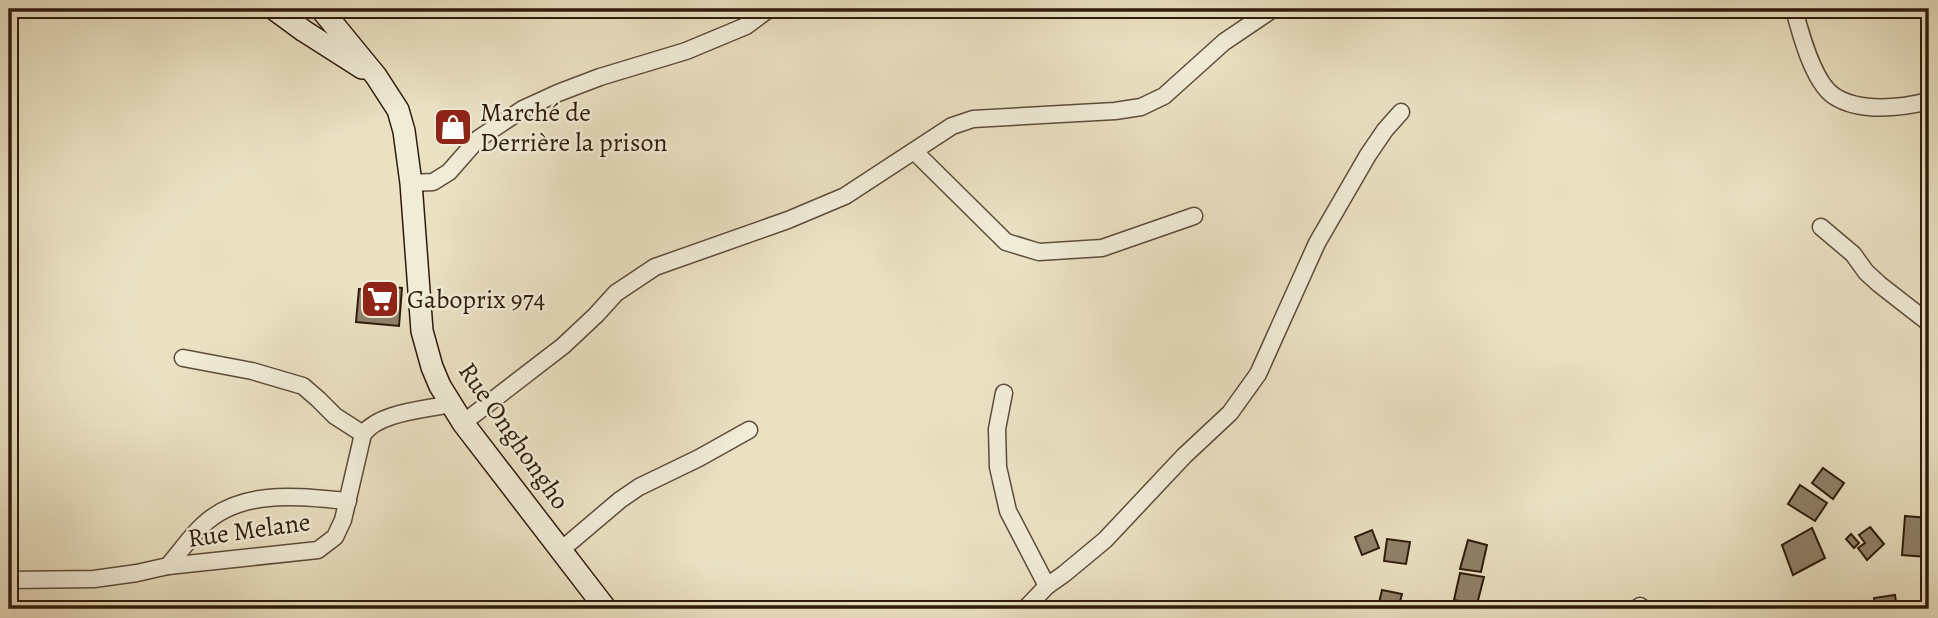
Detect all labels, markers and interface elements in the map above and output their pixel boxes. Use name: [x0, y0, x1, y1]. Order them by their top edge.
place label: Marché de Derrière la prison: [480, 95, 668, 160]
shop icon: Marché de Derrière la prison: [432, 106, 474, 148]
supermarket icon: Gaboprix 974: [359, 278, 401, 320]
place label: Gaboprix 974: [407, 282, 546, 317]
street label: Rue Onghongho: [450, 355, 578, 517]
street label: Rue Melane: [185, 504, 313, 556]

